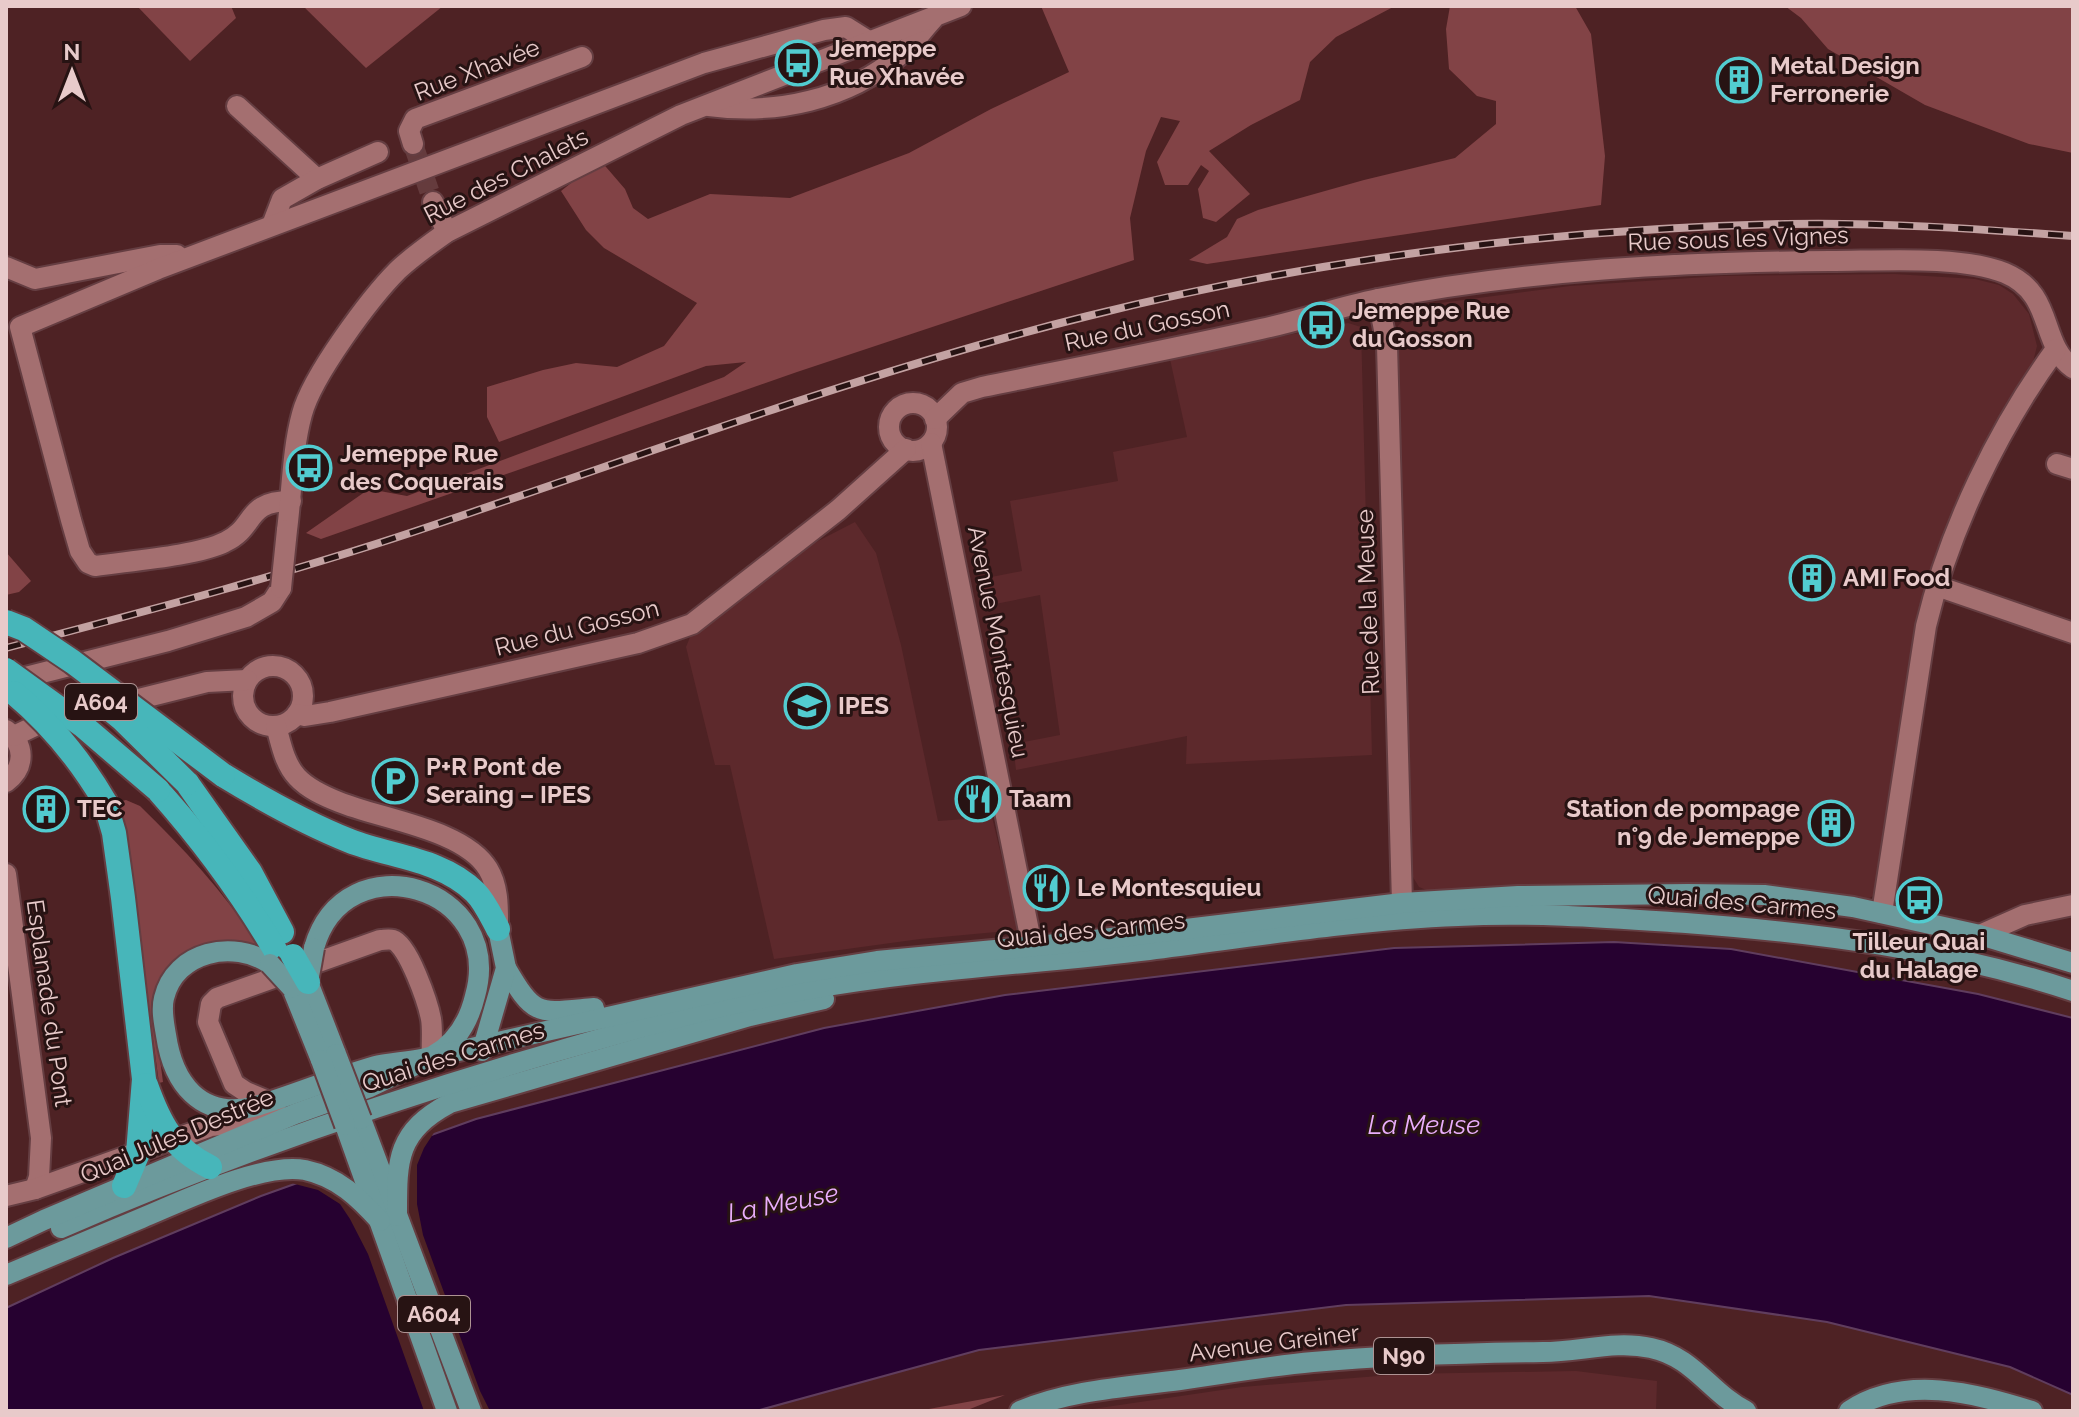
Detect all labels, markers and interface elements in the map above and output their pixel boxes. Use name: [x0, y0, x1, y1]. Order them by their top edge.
north arrow: [32, 32, 112, 112]
street label: Rue Xhavée: [410, 32, 544, 107]
place label: Jemeppe Rue Xhavée: [829, 34, 964, 91]
text: N: [64, 39, 80, 65]
bus stop icon: Jemeppe Rue Xhavée: [774, 39, 822, 87]
place label: Metal Design Ferronerie: [1770, 51, 1920, 108]
building icon: Metal Design Ferronerie: [1715, 56, 1763, 104]
street label: Rue des Chalets: [419, 122, 593, 229]
street label: Rue sous les Vignes: [1627, 220, 1849, 257]
street label: Rue du Gosson: [1062, 294, 1232, 357]
place label: Jemeppe Rue du Gosson: [1352, 296, 1510, 353]
bus stop icon: Jemeppe Rue du Gosson: [1297, 301, 1345, 349]
place label: Jemeppe Rue des Coquerais: [340, 439, 504, 496]
bus stop icon: Jemeppe Rue des Coquerais: [285, 444, 333, 492]
street label: Rue de la Meuse: [1350, 509, 1385, 695]
street label: Avenue Montesquieu: [962, 524, 1035, 760]
building icon: AMI Food: [1788, 554, 1836, 602]
place label: AMI Food: [1843, 563, 1950, 592]
street label: Rue du Gosson: [492, 593, 662, 662]
school or university icon: IPES: [783, 682, 831, 730]
road number: A604: [65, 684, 137, 720]
place label: IPES: [838, 691, 889, 720]
place label: P+R Pont de Seraing – IPES: [426, 752, 591, 809]
parking icon: P+R Pont de Seraing – IPES: [371, 757, 419, 805]
restaurant icon: Taam: [954, 775, 1002, 823]
place label: Taam: [1009, 784, 1072, 813]
building icon: TEC: [22, 785, 70, 833]
place label: TEC: [77, 794, 123, 823]
place label: Station de pompage n°9 de Jemeppe: [1566, 794, 1800, 851]
building icon: Station de pompage n°9 de Jemeppe: [1807, 799, 1855, 847]
restaurant icon: Le Montesquieu: [1022, 864, 1070, 912]
place label: Le Montesquieu: [1077, 873, 1261, 902]
bus stop icon: Tilleur Quai du Halage: [1895, 876, 1943, 924]
street label: Quai des Carmes: [1647, 880, 1838, 925]
street label: Esplanade du Pont: [21, 897, 78, 1108]
street label: Quai des Carmes: [995, 905, 1187, 954]
place label: Tilleur Quai du Halage: [1853, 927, 1985, 984]
street label: Quai des Carmes: [358, 1015, 548, 1098]
street label: Quai Jules Destrée: [76, 1082, 278, 1189]
water label: La Meuse: [1368, 1110, 1480, 1140]
water label: La Meuse: [725, 1178, 841, 1228]
road number: A604: [398, 1296, 470, 1332]
street label: Avenue Greiner: [1187, 1318, 1361, 1367]
road number: N90: [1374, 1338, 1434, 1374]

